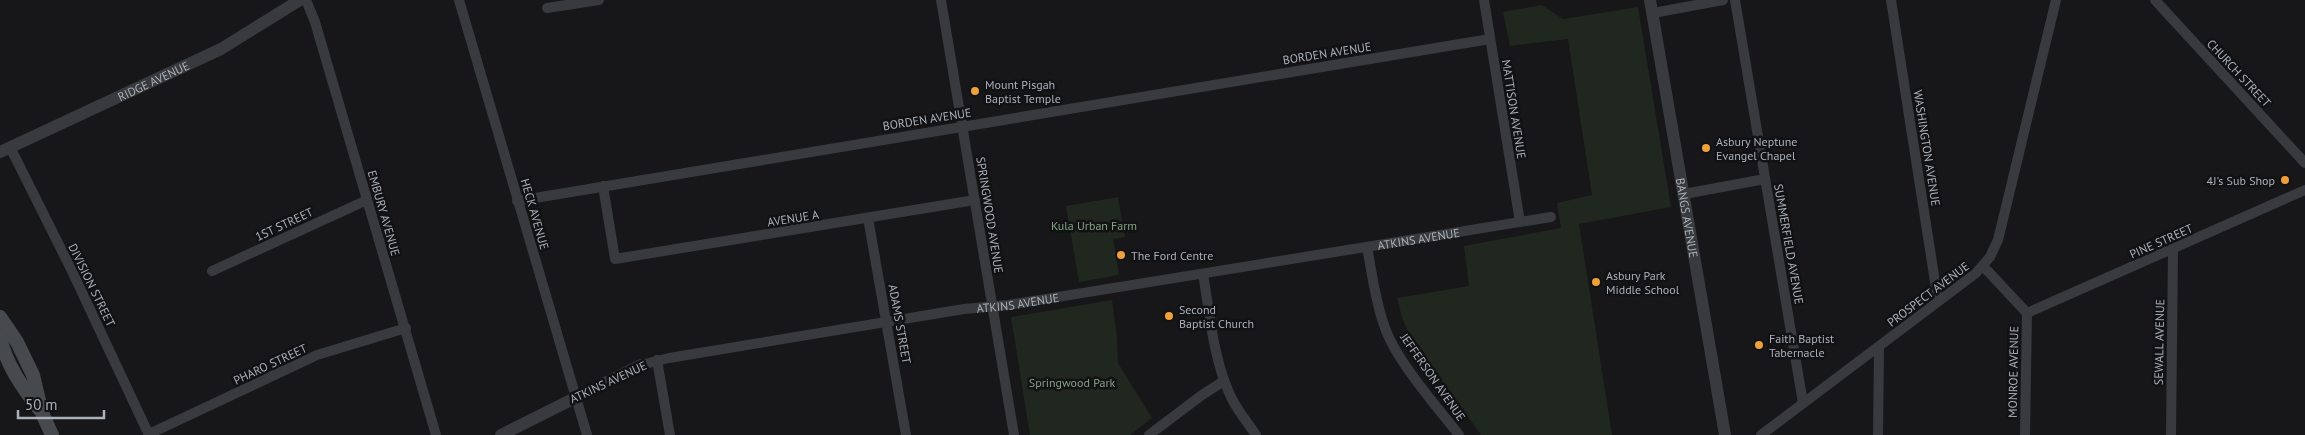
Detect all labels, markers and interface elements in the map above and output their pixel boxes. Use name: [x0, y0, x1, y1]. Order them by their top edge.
street label: CHURCH STREET: [2204, 36, 2274, 110]
street label: BORDEN AVENUE: [1282, 39, 1372, 67]
street label: RIDGE AVENUE: [115, 58, 191, 104]
street label: MATTISON AVENUE: [1499, 58, 1529, 160]
place label: Mount Pisgah Baptist Temple: [985, 77, 1061, 106]
marker: Mount Pisgah Baptist Temple: [969, 85, 981, 97]
street label: WASHINGTON AVENUE: [1910, 89, 1944, 207]
street label: BORDEN AVENUE: [882, 105, 972, 133]
place label: Asbury Neptune Evangel Chapel: [1716, 134, 1797, 163]
marker: Asbury Neptune Evangel Chapel: [1700, 142, 1712, 154]
street label: SPRINGWOOD AVENUE: [973, 156, 1007, 274]
street label: EMBURY AVENUE: [365, 168, 403, 258]
place label: 4J's Sub Shop: [2206, 173, 2275, 188]
marker: 4J's Sub Shop: [2279, 174, 2291, 186]
street label: HECK AVENUE: [518, 177, 552, 251]
street label: BANGS AVENUE: [1673, 177, 1702, 259]
street label: SUMMERFIELD AVENUE: [1771, 183, 1807, 305]
street label: 1ST STREET: [253, 204, 316, 244]
street label: AVENUE A: [766, 207, 820, 229]
park label: Kula Urban Farm: [1051, 218, 1137, 233]
street label: PINE STREET: [2127, 220, 2195, 262]
street label: ATKINS AVENUE: [1376, 224, 1461, 253]
street label: DIVISION STREET: [65, 241, 119, 329]
place label: The Ford Centre: [1131, 248, 1213, 263]
marker: The Ford Centre: [1115, 249, 1127, 261]
street label: PROSPECT AVENUE: [1884, 258, 1972, 330]
place label: Asbury Park Middle School: [1606, 268, 1680, 297]
marker: Asbury Park Middle School: [1590, 276, 1602, 288]
street label: ADAMS STREET: [886, 283, 914, 365]
street label: ATKINS AVENUE: [976, 289, 1060, 315]
street label: SEWALL AVENUE: [2151, 299, 2167, 385]
place label: Second Baptist Church: [1179, 302, 1254, 331]
marker: Second Baptist Church: [1163, 310, 1175, 322]
street label: MONROE AVENUE: [2005, 326, 2021, 418]
street label: JEFFERSON AVENUE: [1397, 330, 1469, 424]
place label: Faith Baptist Tabernacle: [1769, 331, 1834, 360]
marker: Faith Baptist Tabernacle: [1753, 339, 1765, 351]
street label: PHARO STREET: [231, 340, 310, 388]
street label: ATKINS AVENUE: [567, 358, 649, 406]
park label: Springwood Park: [1029, 375, 1115, 390]
scale bar: [18, 388, 104, 420]
text: 50 m: [25, 395, 58, 414]

